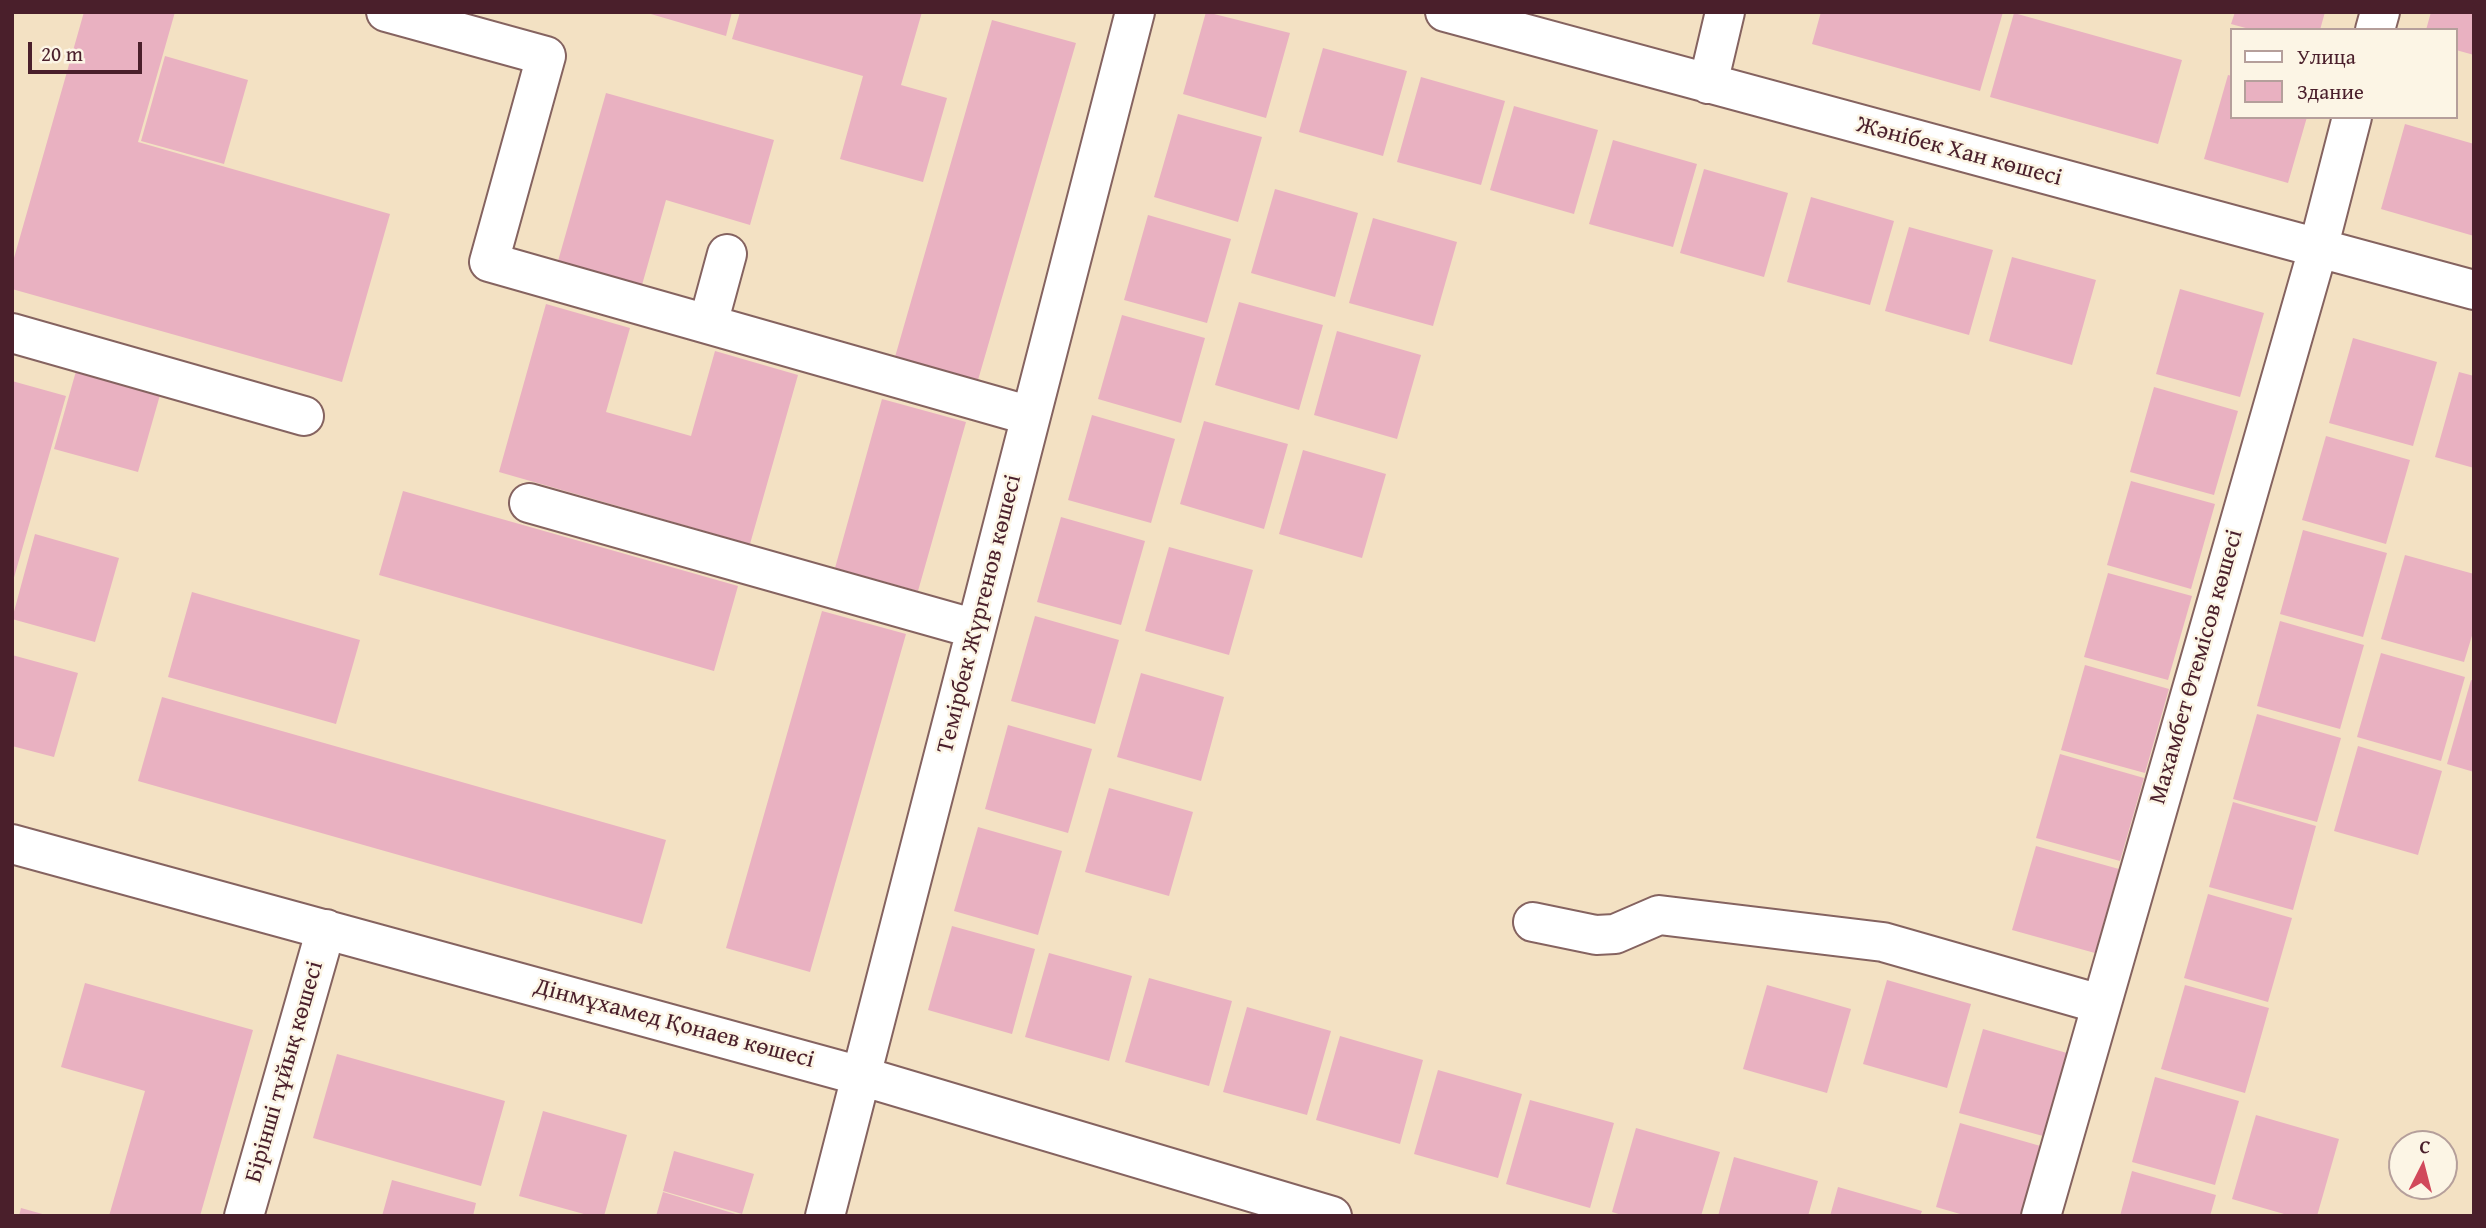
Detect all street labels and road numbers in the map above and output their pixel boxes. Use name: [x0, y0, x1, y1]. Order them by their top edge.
street label: Жәнібек Хан көшесі: [1853, 111, 2065, 193]
street label: Темірбек Жүргенов көшесі: [931, 472, 1029, 756]
street label: Махамбет Өтемісов көшесі: [2144, 526, 2250, 808]
street label: Бірінші тұйық көшесі: [240, 958, 330, 1186]
street label: Дінмұхамед Қонаев көшесі: [531, 973, 817, 1075]

